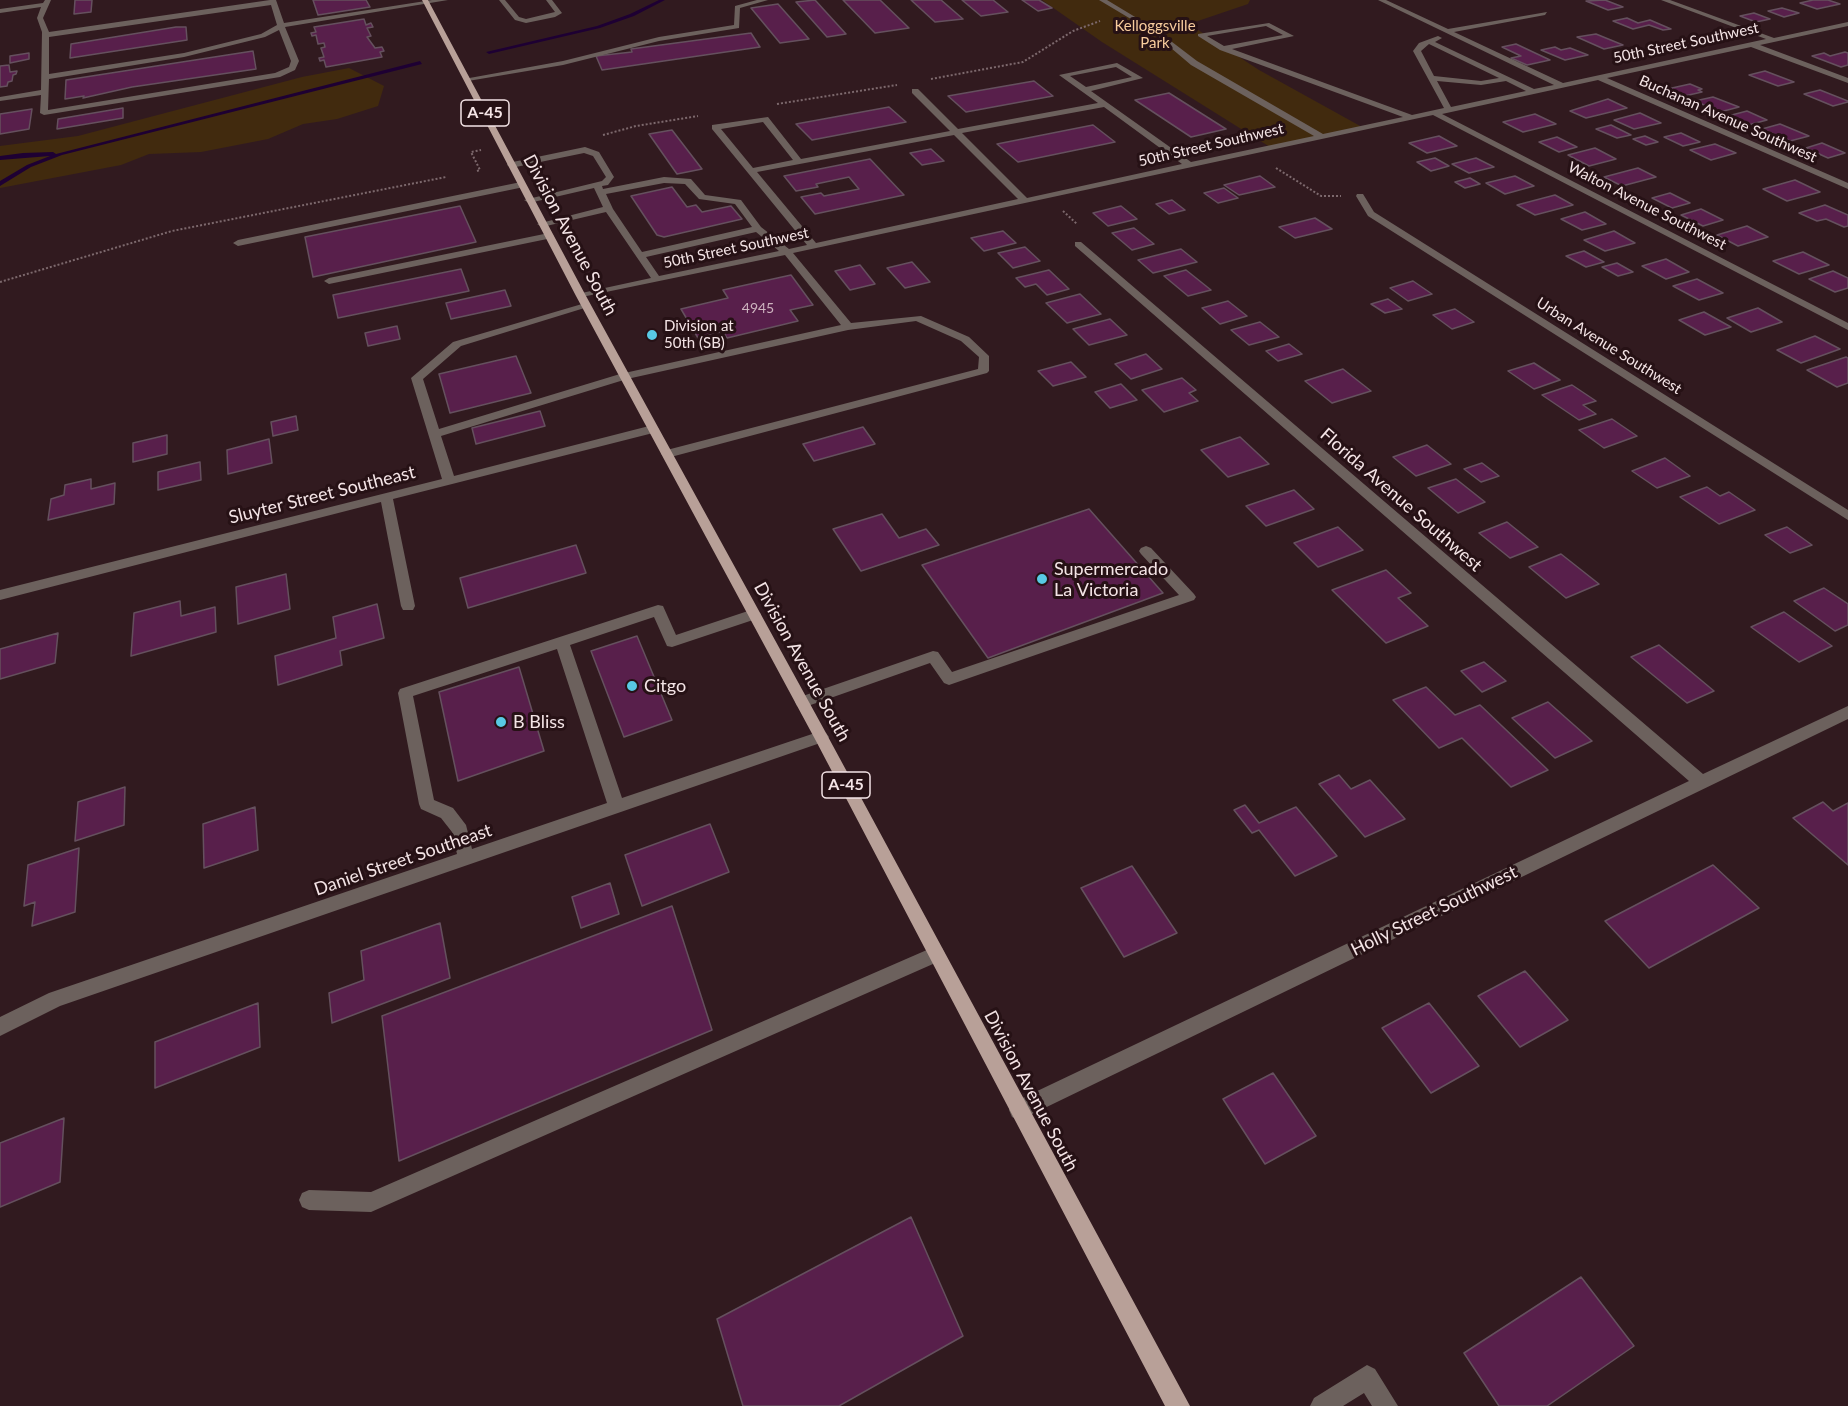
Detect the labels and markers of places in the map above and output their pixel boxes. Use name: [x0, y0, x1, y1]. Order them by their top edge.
place label: Division at 50th (SB): [664, 317, 734, 352]
marker: Division at 50th (SB): [645, 328, 659, 342]
place label: Supermercado La Victoria: [1054, 558, 1168, 600]
marker: Supermercado La Victoria: [1035, 572, 1049, 586]
place label: Citgo: [644, 675, 686, 697]
marker: Citgo: [625, 679, 639, 693]
place label: B Bliss: [513, 711, 565, 733]
marker: B Bliss: [494, 715, 508, 729]

